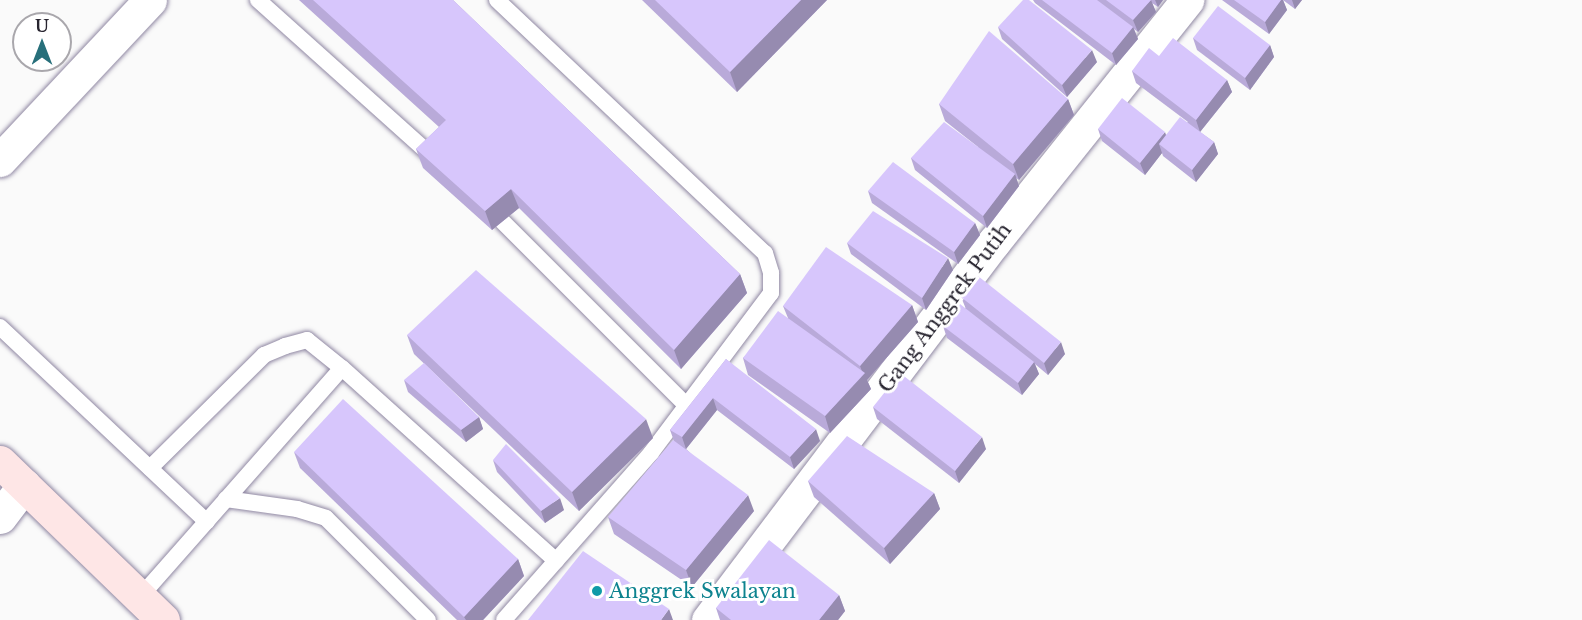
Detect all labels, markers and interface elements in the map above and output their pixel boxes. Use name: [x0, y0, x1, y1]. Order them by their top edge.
north arrow: [12, 12, 72, 72]
text: U: [35, 16, 49, 36]
street label: Gang Anggrek Putih: [873, 218, 1017, 398]
place label: Anggrek Swalayan: [609, 579, 796, 603]
marker: Anggrek Swalayan: [590, 584, 604, 598]

